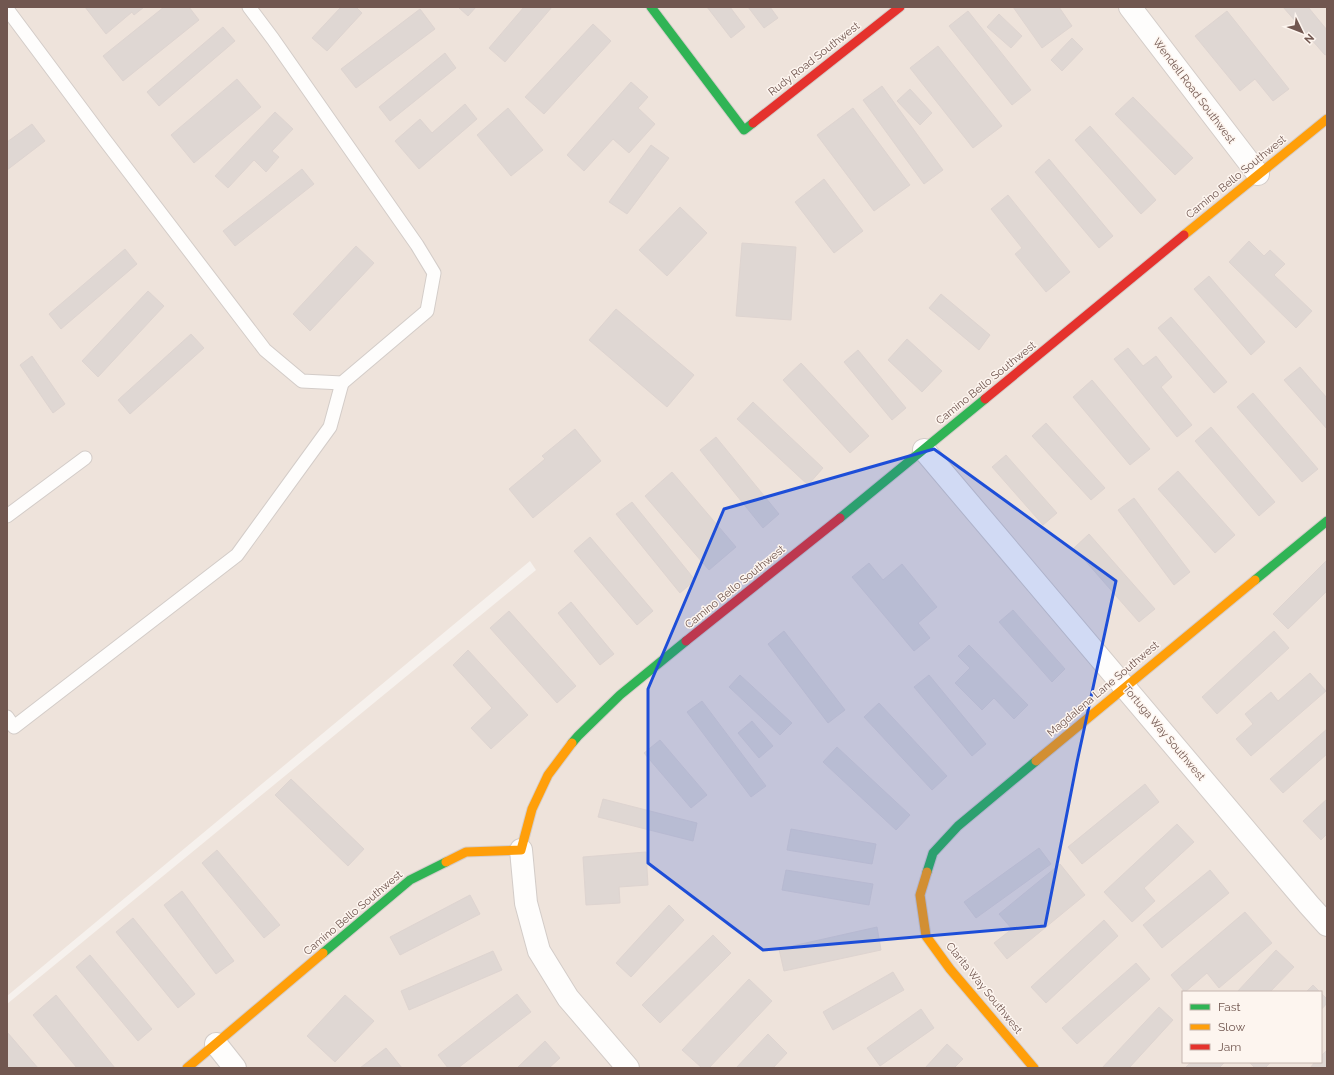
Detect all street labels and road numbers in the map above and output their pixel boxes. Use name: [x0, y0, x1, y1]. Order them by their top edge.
street label: Rudy Road Southwest: [766, 19, 862, 99]
street label: Wendell Road Southwest: [1150, 36, 1238, 146]
street label: Camino Bello Southwest: [1183, 132, 1289, 221]
street label: Camino Bello Southwest: [933, 338, 1039, 427]
street label: Camino Bello Southwest: [682, 542, 788, 631]
street label: Magdalena Lane Southwest: [1044, 638, 1162, 740]
street label: Tortuga Way Southwest: [1120, 683, 1208, 784]
street label: Camino Bello Southwest: [301, 868, 405, 958]
street label: Clarita Way Southwest: [943, 940, 1025, 1037]

